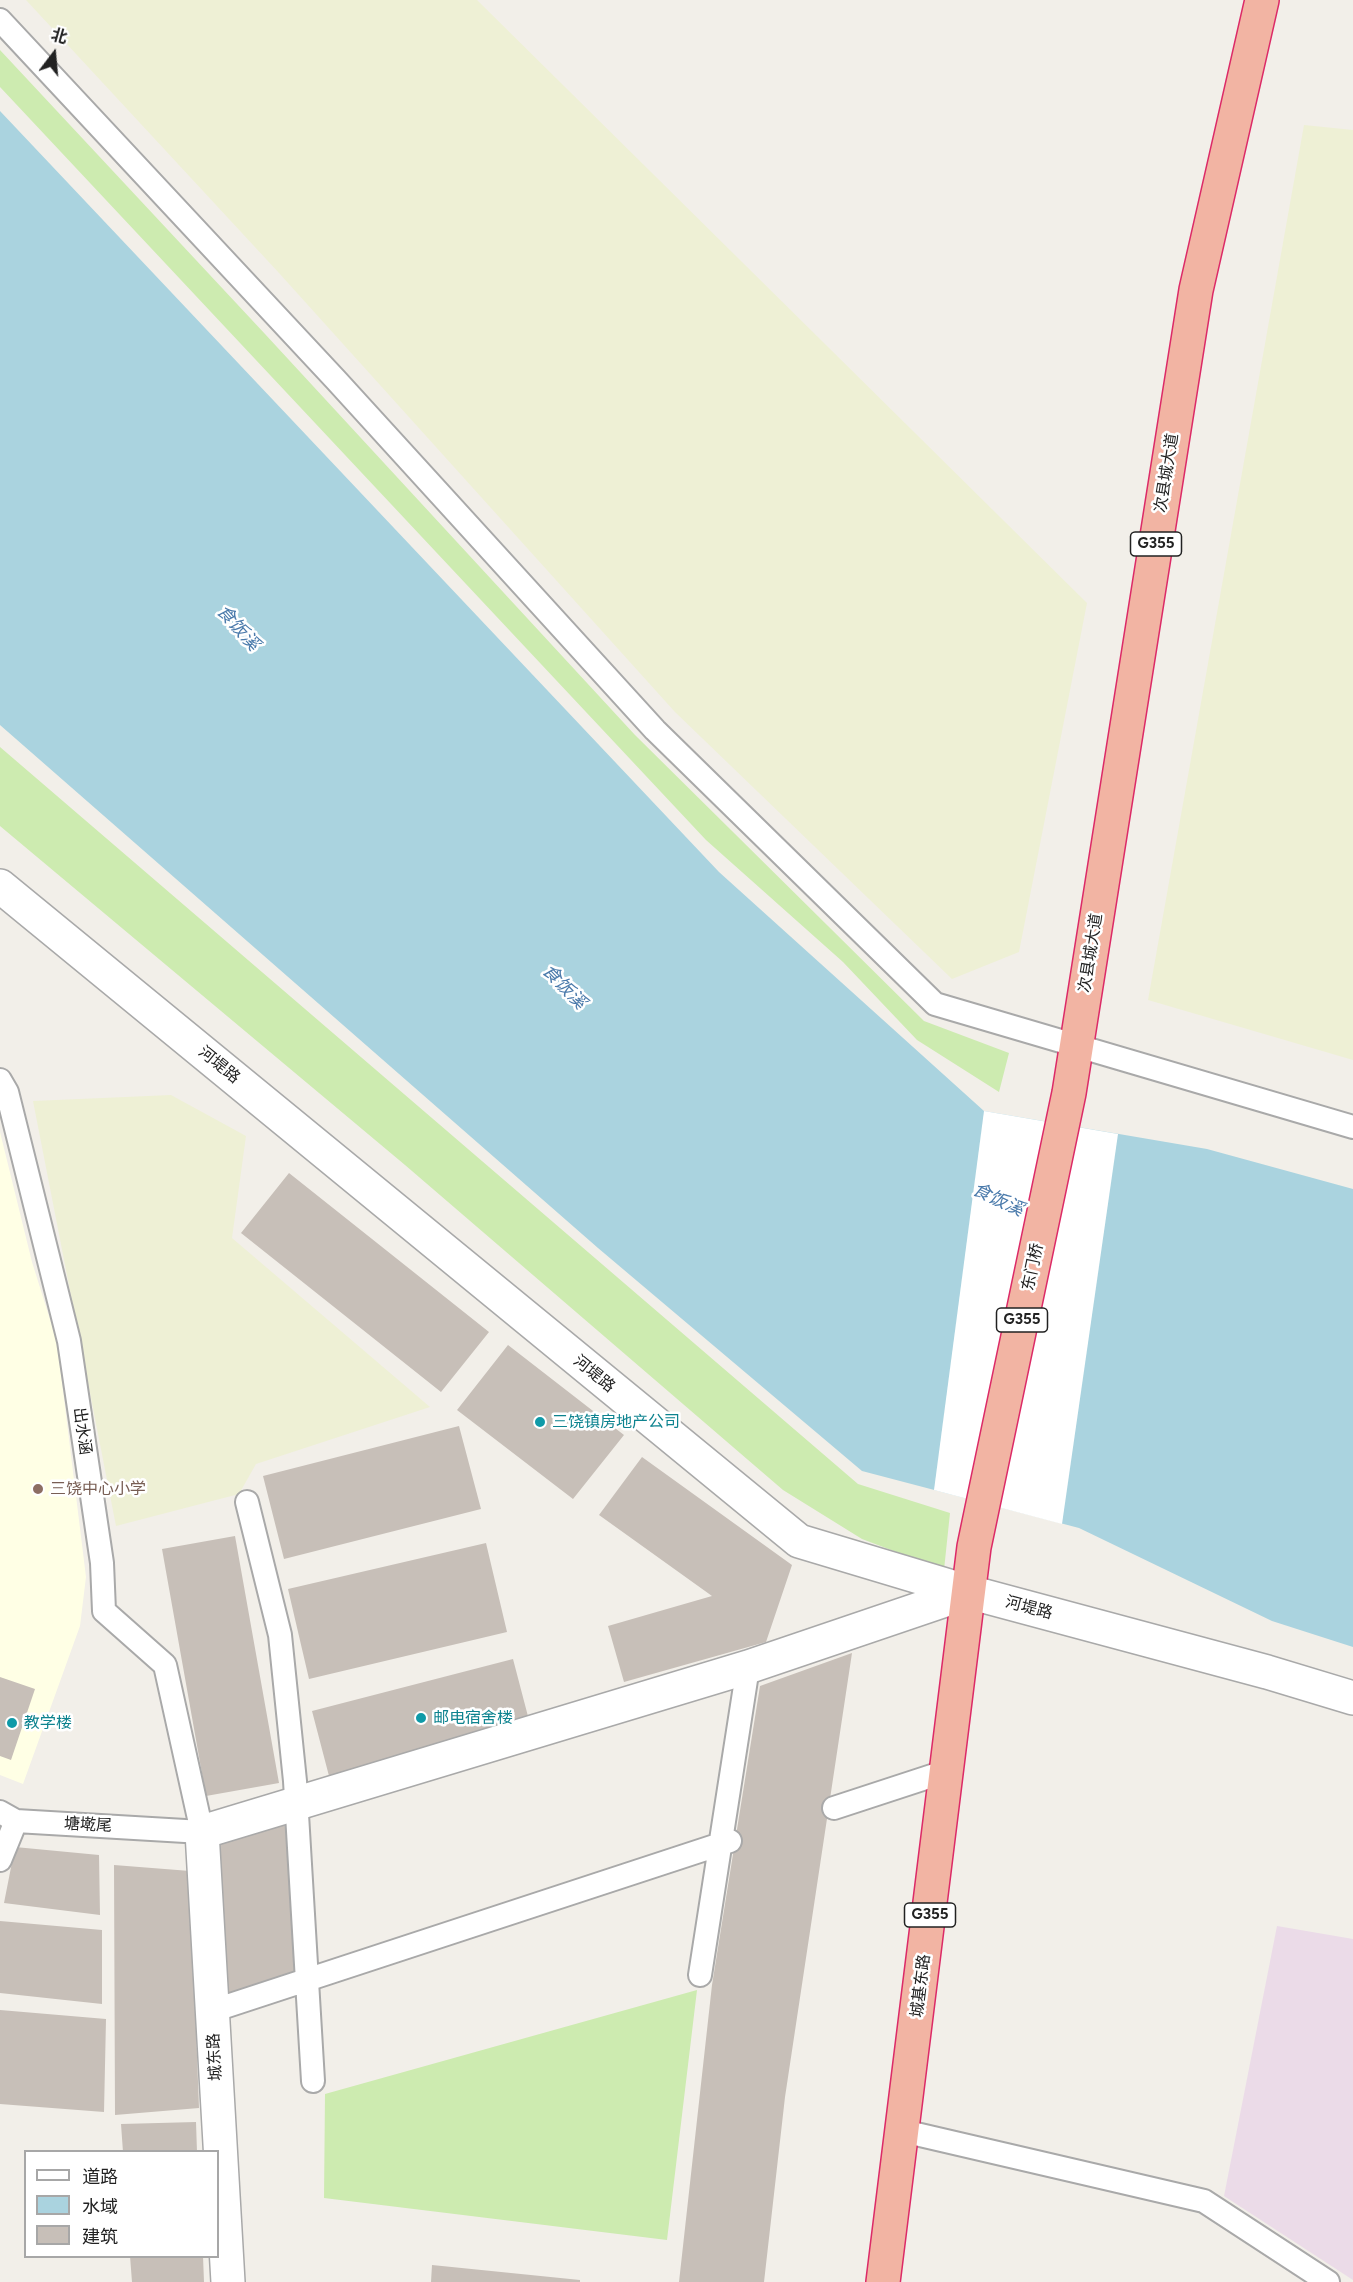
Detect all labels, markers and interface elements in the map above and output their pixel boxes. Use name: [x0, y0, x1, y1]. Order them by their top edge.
north arrow: [24, 24, 84, 84]
text: 北: [49, 25, 69, 48]
street label: 次县城大道: [1151, 432, 1183, 514]
road number: G355: [1130, 532, 1182, 556]
water label: 食饭溪: [212, 601, 264, 655]
street label: 次县城大道: [1075, 912, 1107, 994]
water label: 食饭溪: [537, 960, 591, 1014]
street label: 河堤路: [194, 1042, 244, 1088]
water label: 食饭溪: [969, 1179, 1027, 1221]
street label: 东门桥: [1019, 1242, 1047, 1292]
road number: G355: [996, 1308, 1048, 1332]
street label: 河堤路: [569, 1351, 619, 1397]
street label: 出水涵: [69, 1406, 95, 1456]
place label: 三饶镇房地产公司: [552, 1412, 680, 1432]
marker: 三饶镇房地产公司: [533, 1415, 547, 1429]
place label: 三饶中心小学: [50, 1479, 146, 1499]
marker: 三饶中心小学: [31, 1482, 45, 1496]
street label: 河堤路: [1003, 1593, 1055, 1623]
place label: 邮电宿舍楼: [433, 1708, 513, 1728]
marker: 邮电宿舍楼: [414, 1711, 428, 1725]
place label: 教学楼: [24, 1713, 72, 1733]
marker: 教学楼: [5, 1716, 19, 1730]
street label: 塘墘尾: [64, 1814, 112, 1836]
road number: G355: [904, 1903, 956, 1927]
street label: 城基东路: [908, 1953, 934, 2019]
street label: 城东路: [204, 2033, 226, 2081]
legend: [24, 2150, 219, 2258]
text: 道路: [82, 2166, 118, 2188]
text: 水域: [82, 2196, 118, 2218]
text: 建筑: [82, 2226, 118, 2248]

